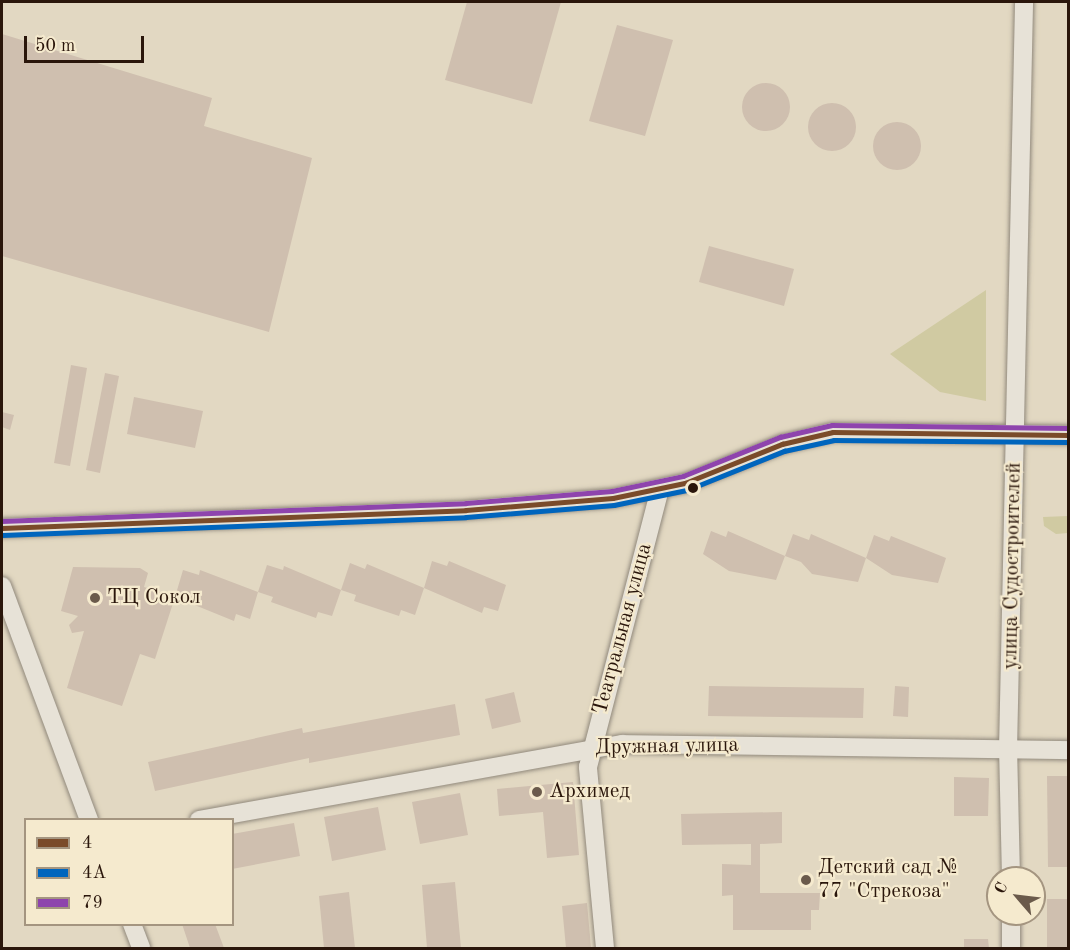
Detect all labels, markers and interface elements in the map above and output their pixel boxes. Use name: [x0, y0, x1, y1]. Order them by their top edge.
scale bar: [27, 24, 147, 62]
text: 50 m: [35, 37, 75, 55]
street label: улица Судостроителей: [999, 462, 1027, 670]
unlabelled marker: [687, 482, 699, 494]
street label: Театральная улица: [588, 541, 658, 717]
place label: ТЦ Сокол: [107, 585, 201, 611]
marker: ТЦ Сокол: [88, 591, 102, 605]
street label: Дружная улица: [595, 733, 739, 761]
place label: Архимед: [549, 779, 630, 805]
marker: Архимед: [530, 785, 544, 799]
legend: [24, 818, 234, 926]
text: 4: [82, 834, 92, 852]
place label: Детский сад № 77 "Стрекоза": [818, 855, 959, 905]
text: 4А: [82, 864, 106, 882]
north arrow: [986, 866, 1046, 926]
marker: Детский сад № 77 "Стрекоза": [799, 873, 813, 887]
text: С: [992, 880, 1011, 897]
text: 79: [82, 894, 103, 912]

